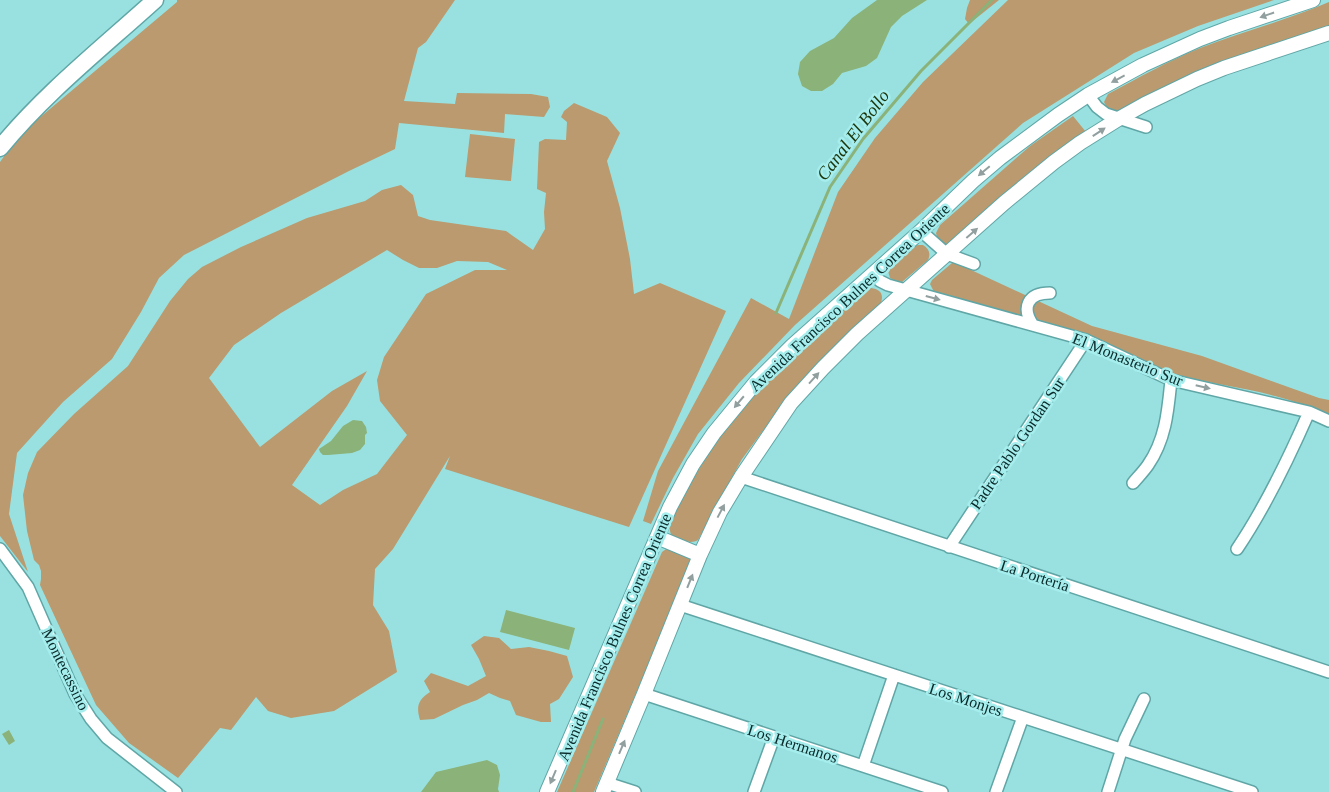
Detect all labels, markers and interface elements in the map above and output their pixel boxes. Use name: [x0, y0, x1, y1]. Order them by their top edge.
one-way arrow: [1259, 12, 1274, 20]
one-way arrow: [1111, 75, 1125, 83]
water label: Canal El Bollo: [813, 86, 893, 184]
one-way arrow: [1092, 127, 1106, 136]
one-way arrow: [979, 165, 991, 177]
street label: Avenida Francisco Bulnes Correa Oriente: [746, 200, 953, 395]
one-way arrow: [965, 227, 978, 238]
one-way arrow: [926, 294, 941, 302]
street label: El Monasterio Sur: [1070, 330, 1186, 390]
one-way arrow: [808, 372, 820, 384]
street label: Padre Pablo Gordan Sur: [967, 374, 1068, 512]
one-way arrow: [1195, 383, 1210, 391]
one-way arrow: [733, 396, 745, 408]
one-way arrow: [717, 504, 725, 518]
street label: Avenida Francisco Bulnes Correa Oriente: [554, 511, 674, 763]
street label: La Portería: [998, 556, 1071, 595]
one-way arrow: [687, 573, 694, 588]
street label: Montecassino: [38, 626, 93, 713]
street label: Los Monjes: [927, 680, 1005, 720]
street label: Los Hermanos: [746, 721, 840, 766]
one-way arrow: [618, 739, 626, 754]
one-way arrow: [549, 770, 557, 784]

